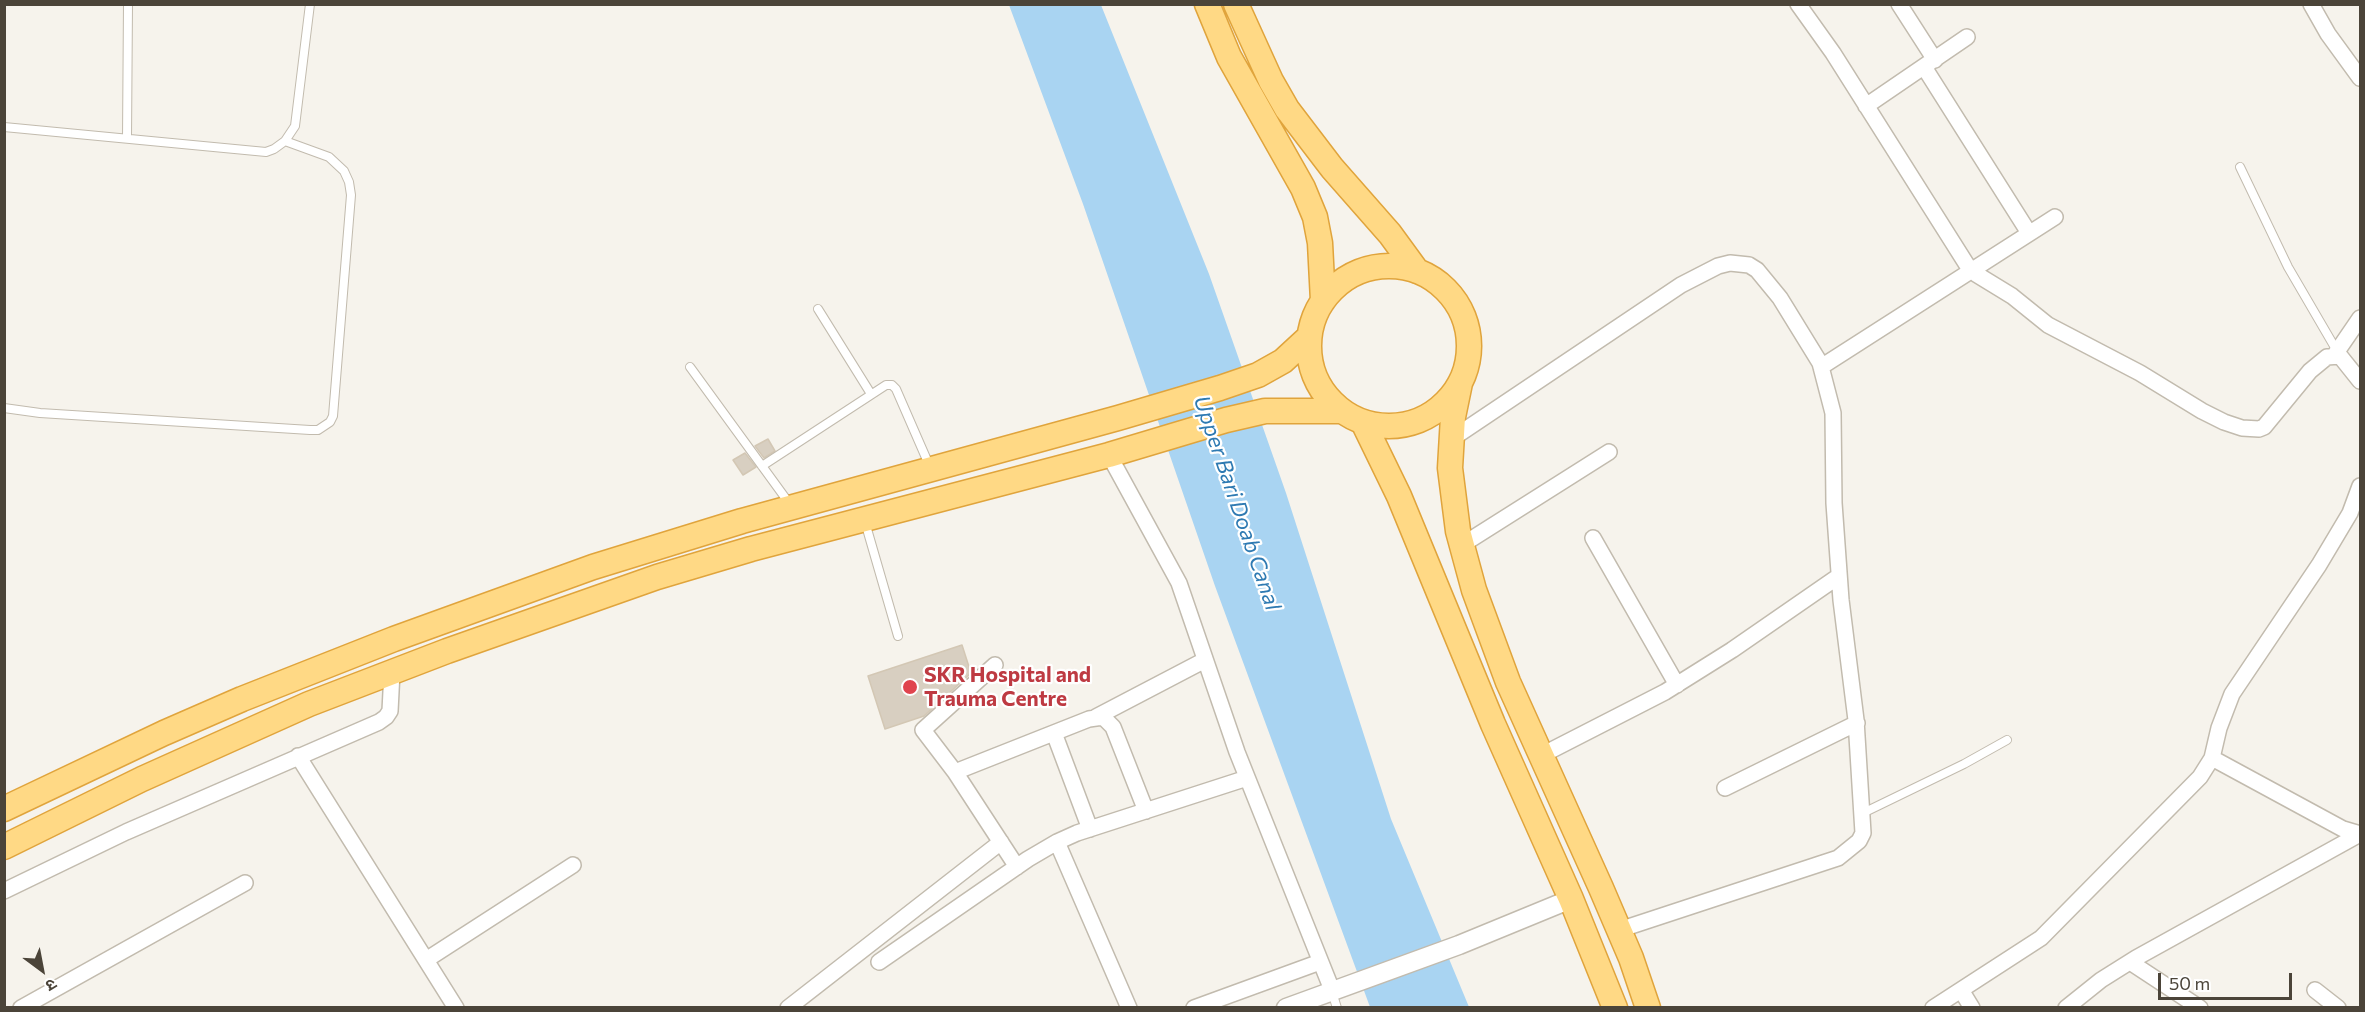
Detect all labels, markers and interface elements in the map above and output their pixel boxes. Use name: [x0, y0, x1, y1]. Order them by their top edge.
water label: Upper Bari Doab Canal: [1188, 392, 1286, 614]
place label: SKR Hospital and Trauma Centre: [924, 662, 1091, 712]
marker: SKR Hospital and Trauma Centre: [901, 678, 919, 696]
north arrow: [12, 940, 72, 1000]
scale bar: [2161, 961, 2294, 999]
text: 50 m: [2169, 972, 2210, 994]
text: उ: [43, 975, 61, 996]

